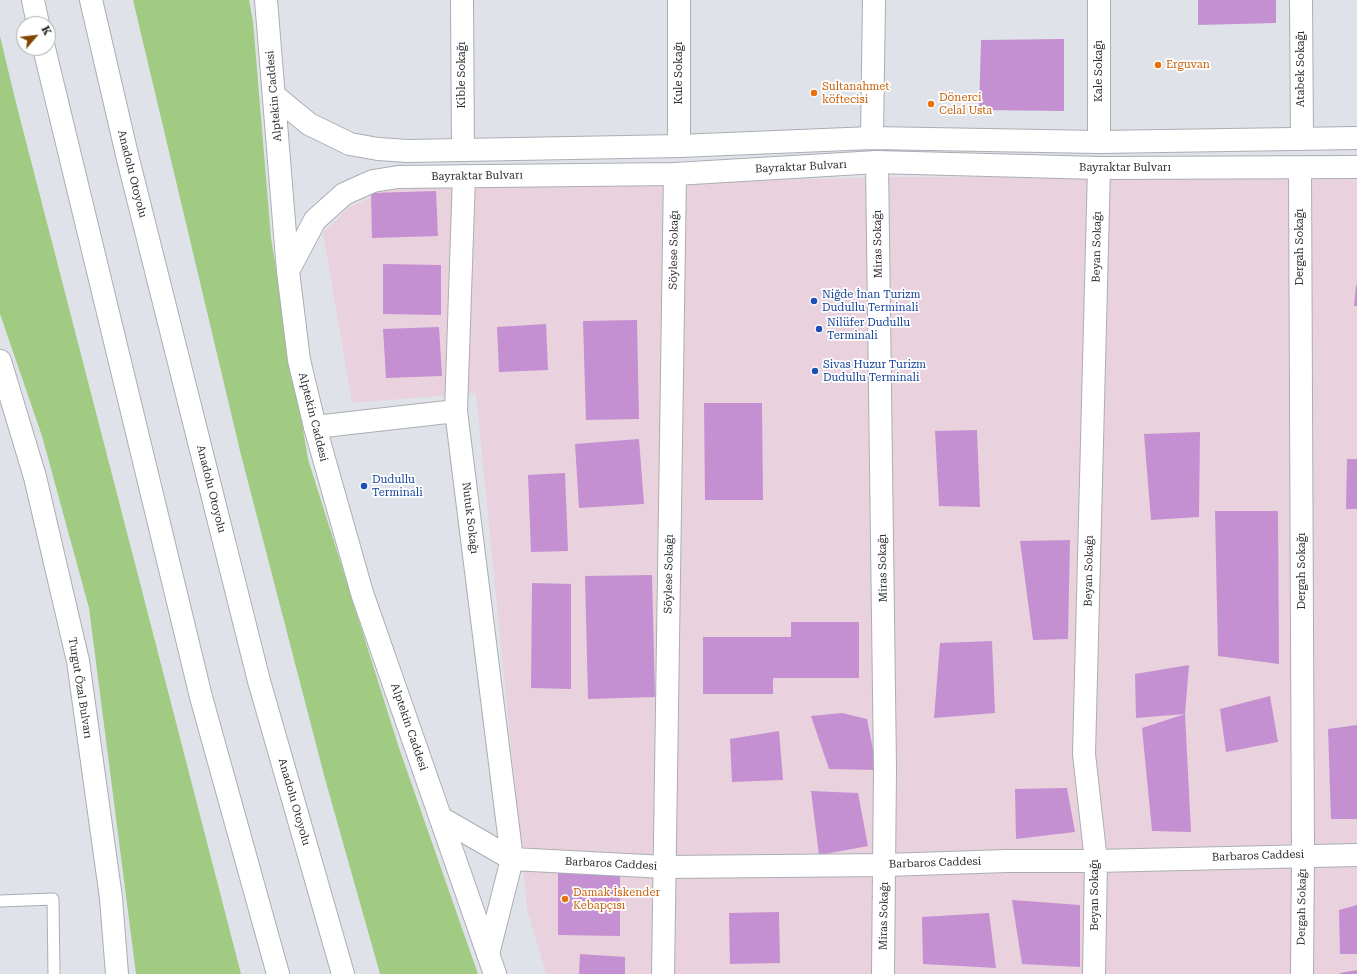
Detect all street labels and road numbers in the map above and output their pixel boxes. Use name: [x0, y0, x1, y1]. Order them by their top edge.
street label: Atabek Sokağı: [1294, 31, 1308, 107]
street label: Kale Sokağı: [1092, 40, 1106, 102]
street label: Kible Sokağı: [455, 42, 469, 108]
street label: Kule Sokağı: [672, 42, 686, 104]
street label: Alptekin Caddesi: [263, 50, 285, 142]
street label: Anadolu Otoyolu: [115, 129, 149, 219]
street label: Bayraktar Bulvarı: [755, 158, 847, 176]
street label: Bayraktar Bulvarı: [1079, 161, 1171, 175]
street label: Bayraktar Bulvarı: [431, 169, 523, 183]
street label: Dergah Sokağı: [1293, 209, 1307, 285]
street label: Söylese Sokağı: [667, 210, 681, 290]
street label: Miras Sokağı: [871, 210, 885, 278]
street label: Beyan Sokağı: [1090, 211, 1104, 283]
street label: Alptekin Caddesi: [296, 371, 330, 463]
street label: Anadolu Otoyolu: [194, 444, 228, 534]
street label: Nutuk Sokağı: [459, 481, 481, 555]
street label: Dergah Sokağı: [1295, 533, 1309, 609]
street label: Söylese Sokağı: [662, 534, 676, 614]
street label: Miras Sokağı: [876, 534, 890, 602]
street label: Beyan Sokağı: [1082, 535, 1096, 607]
street label: Turgut Özal Bulvarı: [65, 637, 95, 739]
street label: Alptekin Caddesi: [388, 682, 430, 772]
street label: Anadolu Otoyolu: [275, 757, 313, 847]
street label: Barbaros Caddesi: [1212, 848, 1304, 864]
street label: Barbaros Caddesi: [564, 855, 658, 873]
street label: Barbaros Caddesi: [889, 855, 981, 871]
street label: Beyan Sokağı: [1088, 859, 1102, 931]
street label: Dergah Sokağı: [1295, 868, 1309, 946]
street label: Miras Sokağı: [877, 882, 891, 950]

